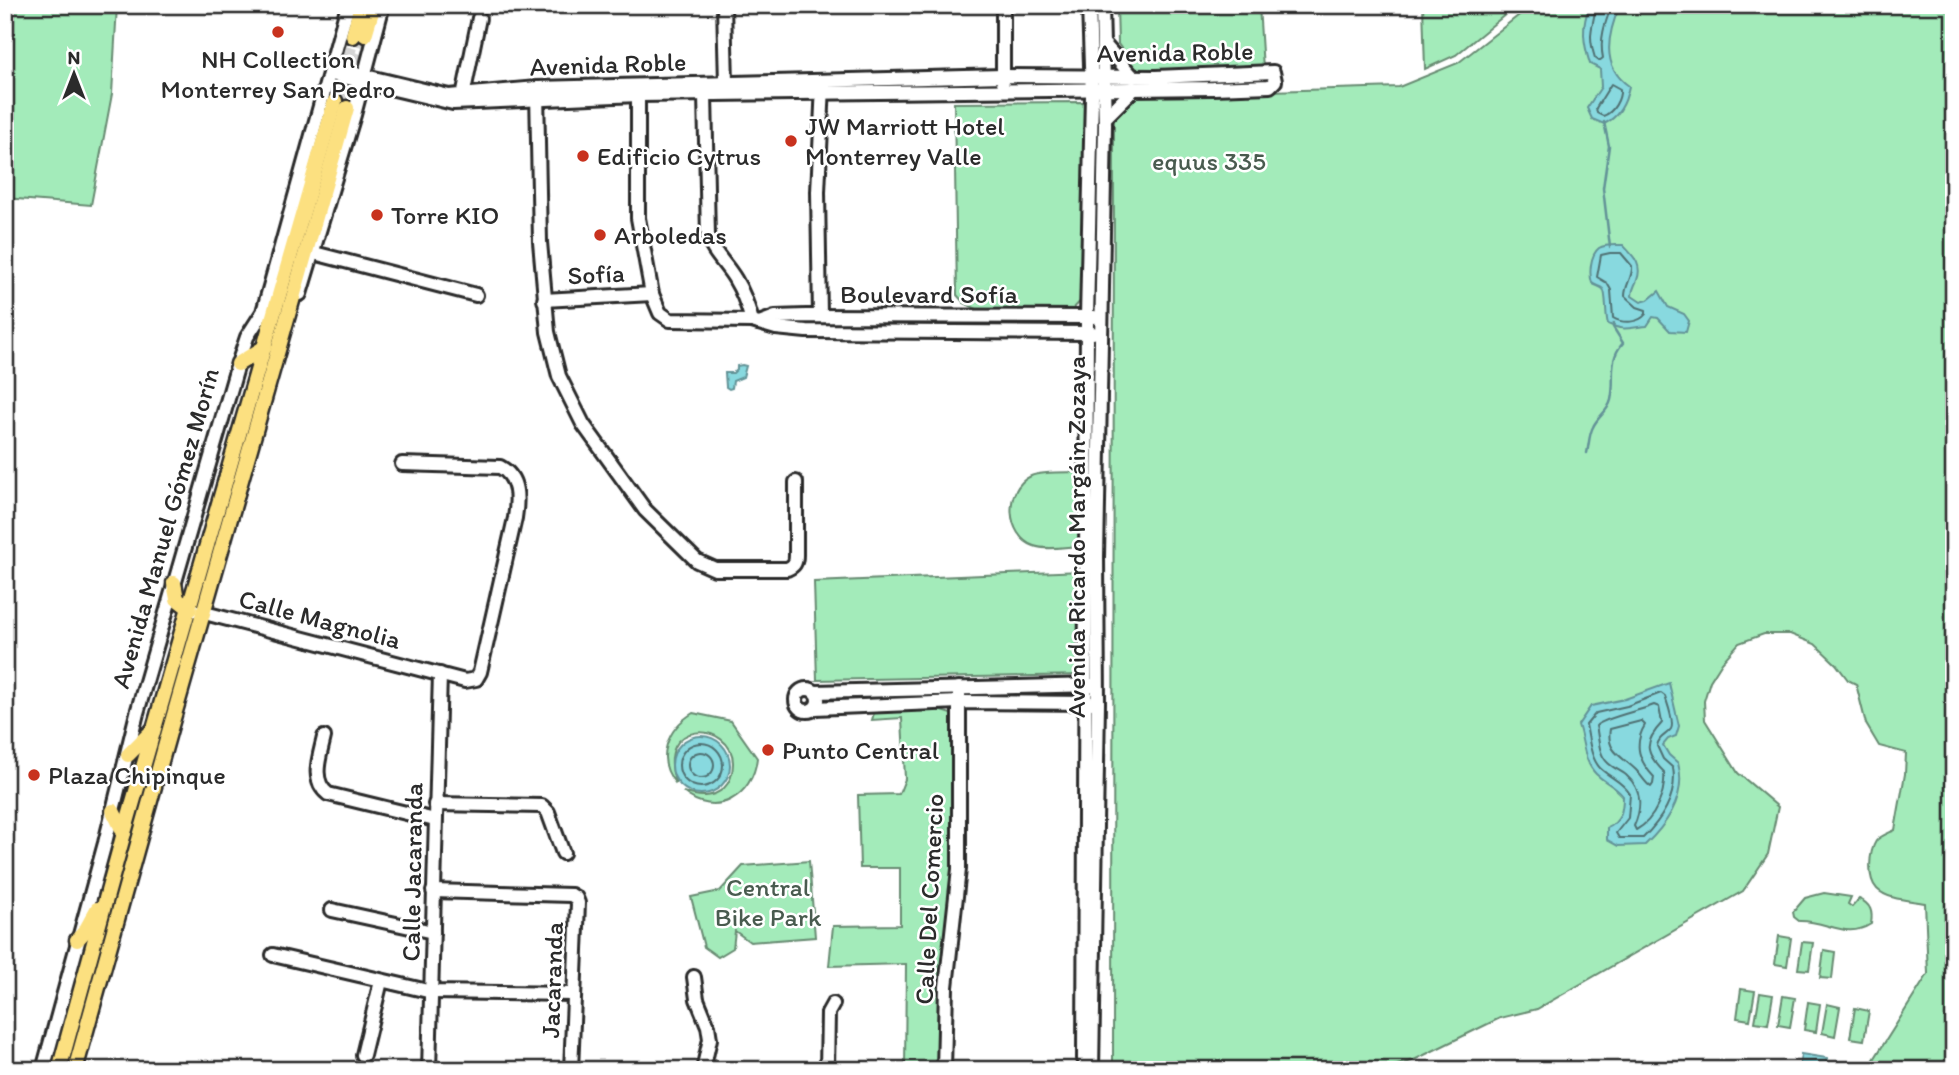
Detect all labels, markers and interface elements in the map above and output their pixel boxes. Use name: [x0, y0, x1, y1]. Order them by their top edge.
marker: NH Collection Monterrey San Pedro: [270, 24, 286, 40]
street label: Avenida Roble: [1096, 35, 1254, 69]
north arrow: [38, 38, 108, 108]
place label: NH Collection Monterrey San Pedro: [160, 43, 396, 105]
street label: Avenida Roble: [529, 45, 687, 83]
text: N: [68, 46, 80, 69]
place label: JW Marriott Hotel Monterrey Valle: [805, 110, 1005, 172]
marker: JW Marriott Hotel Monterrey Valle: [783, 133, 799, 149]
place label: Edificio Cytrus: [597, 140, 761, 172]
park label: equus 335: [1152, 145, 1266, 177]
marker: Edificio Cytrus: [575, 148, 591, 164]
place label: Torre KIO: [391, 199, 499, 231]
marker: Torre KIO: [369, 207, 385, 223]
place label: Arboledas: [614, 219, 727, 251]
marker: Arboledas: [592, 227, 608, 243]
street label: Sofía: [567, 257, 626, 291]
street label: Boulevard Sofía: [840, 278, 1019, 310]
street label: Avenida Ricardo Margáin Zozaya: [1060, 356, 1092, 718]
street label: Avenida Manuel Gómez Morín: [104, 364, 226, 692]
street label: Calle Magnolia: [236, 582, 405, 656]
place label: Punto Central: [782, 734, 939, 766]
marker: Punto Central: [760, 742, 776, 758]
place label: Plaza Chipinque: [48, 759, 226, 791]
marker: Plaza Chipinque: [26, 767, 42, 783]
street label: Calle Jacaranda: [394, 782, 430, 962]
street label: Calle Del Comercio: [907, 793, 951, 1005]
park label: Central Bike Park: [715, 871, 822, 933]
street label: Jacaranda: [534, 921, 570, 1039]

